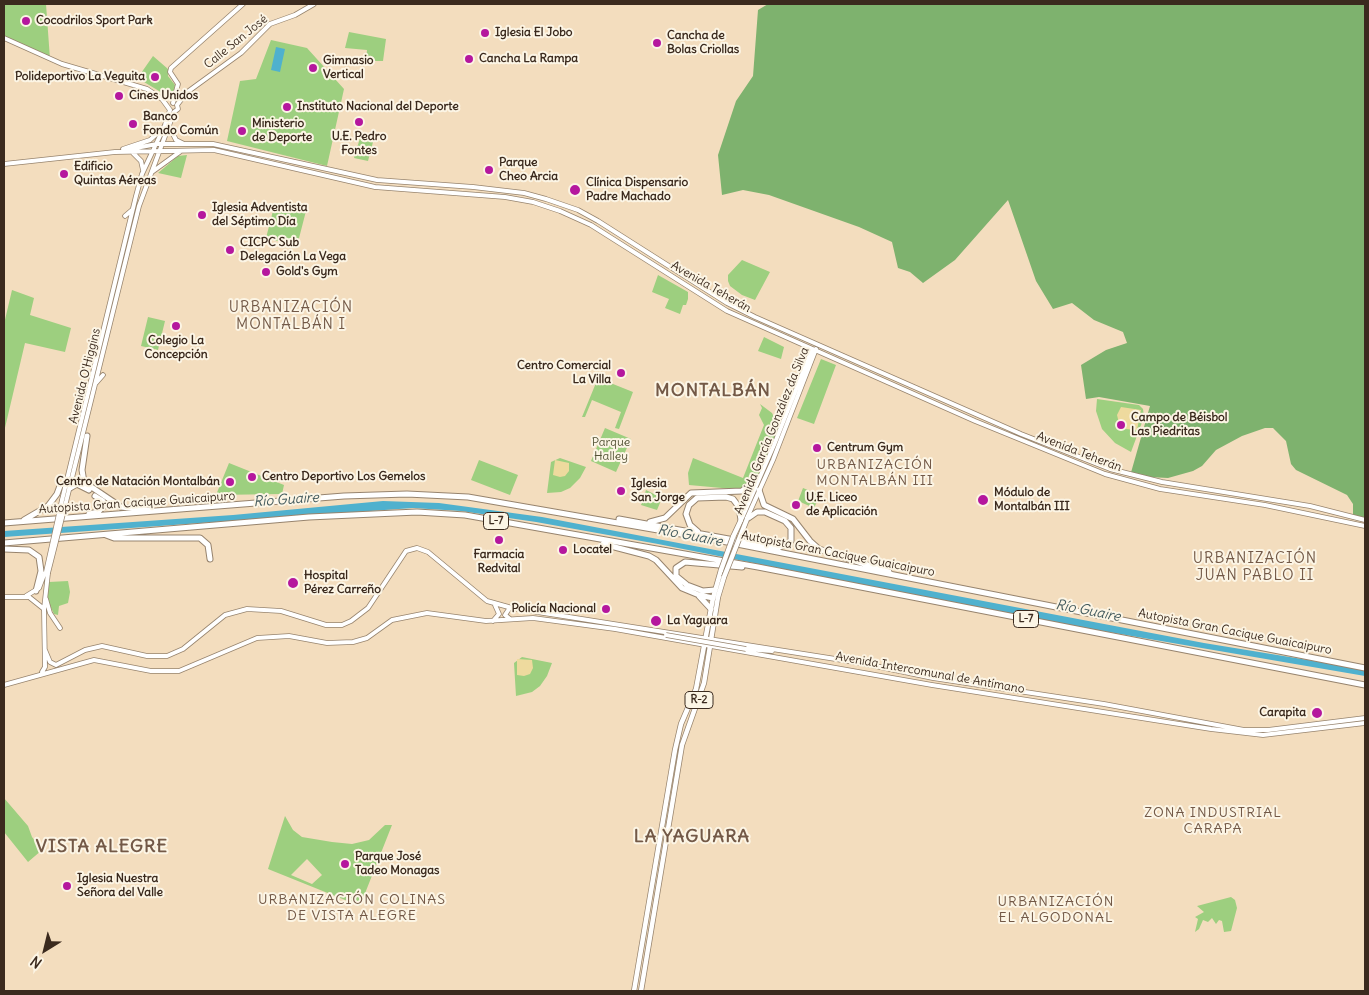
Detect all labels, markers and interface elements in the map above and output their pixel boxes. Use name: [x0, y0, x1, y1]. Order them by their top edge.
street label: Calle San José: [201, 12, 271, 72]
place label: Cocodrilos Sport Park: [36, 14, 152, 28]
marker: Cocodrilos Sport Park: [20, 15, 32, 27]
place label: Iglesia El Jobo: [495, 26, 572, 40]
marker: Iglesia El Jobo: [479, 27, 491, 39]
place label: Cancha de Bolas Criollas: [667, 29, 739, 57]
marker: Cancha de Bolas Criollas: [651, 37, 663, 49]
place label: Cancha La Rampa: [479, 52, 578, 66]
marker: Cancha La Rampa: [463, 53, 475, 65]
place label: Gimnasio Vertical: [323, 54, 374, 82]
marker: Gimnasio Vertical: [307, 62, 319, 74]
place label: Polideportivo La Veguita: [15, 70, 145, 84]
marker: Polideportivo La Veguita: [149, 71, 161, 83]
place label: Cines Unidos: [129, 89, 198, 103]
marker: Cines Unidos: [113, 90, 125, 102]
place label: Instituto Nacional del Deporte: [297, 100, 459, 114]
marker: Instituto Nacional del Deporte: [281, 101, 293, 113]
place label: Banco Fondo Común: [143, 110, 219, 138]
marker: U.E. Pedro Fontes: [353, 116, 365, 128]
place label: Ministerio de Deporte: [252, 117, 312, 145]
marker: Banco Fondo Común: [127, 118, 139, 130]
marker: Ministerio de Deporte: [236, 125, 248, 137]
place label: U.E. Pedro Fontes: [332, 130, 386, 158]
place label: Parque Cheo Arcia: [499, 156, 558, 184]
place label: Edificio Quintas Aéreas: [74, 160, 156, 188]
marker: Parque Cheo Arcia: [483, 164, 495, 176]
marker: Edificio Quintas Aéreas: [58, 168, 70, 180]
place label: Clínica Dispensario Padre Machado: [586, 176, 688, 204]
marker: Clínica Dispensario Padre Machado: [568, 183, 582, 197]
place label: Iglesia Adventista del Séptimo Día: [212, 201, 308, 229]
marker: Iglesia Adventista del Séptimo Día: [196, 209, 208, 221]
place label: CICPC Sub Delegación La Vega: [240, 236, 346, 264]
marker: CICPC Sub Delegación La Vega: [224, 244, 236, 256]
street label: Avenida Teherán: [668, 258, 754, 316]
place label: Gold's Gym: [276, 265, 338, 279]
marker: Gold's Gym: [260, 266, 272, 278]
district label: URBANIZACIÓN MONTALBÁN I: [227, 299, 355, 334]
marker: Colegio La Concepción: [170, 320, 182, 332]
street label: Avenida O'Higgins: [66, 327, 104, 425]
place label: Colegio La Concepción: [144, 334, 208, 362]
street label: Avenida García González da Silva: [732, 345, 812, 517]
place label: Centro Comercial La Villa: [517, 359, 611, 387]
marker: Centro Comercial La Villa: [615, 367, 627, 379]
district label: MONTALBÁN: [654, 380, 772, 402]
place label: Campo de Béisbol Las Piedritas: [1131, 411, 1227, 439]
marker: Campo de Béisbol Las Piedritas: [1115, 419, 1127, 431]
street label: Avenida Teherán: [1034, 429, 1124, 475]
park label: Parque Halley: [592, 436, 630, 464]
place label: Centrum Gym: [827, 441, 903, 455]
marker: Centrum Gym: [811, 442, 823, 454]
district label: URBANIZACIÓN MONTALBÁN III: [815, 457, 935, 490]
place label: Centro Deportivo Los Gemelos: [262, 470, 425, 484]
marker: Centro Deportivo Los Gemelos: [246, 471, 258, 483]
place label: Centro de Natación Montalbán: [56, 475, 220, 489]
marker: Centro de Natación Montalbán: [224, 476, 236, 488]
place label: Iglesia San Jorge: [631, 477, 685, 505]
marker: Iglesia San Jorge: [615, 485, 627, 497]
place label: Módulo de Montalbán III: [994, 486, 1070, 514]
street label: Autopista Gran Cacique Guaicaipuro: [38, 489, 236, 517]
water label: Río Guaire: [253, 489, 319, 511]
place label: U.E. Liceo de Aplicación: [806, 491, 878, 519]
marker: Módulo de Montalbán III: [976, 493, 990, 507]
marker: U.E. Liceo de Aplicación: [790, 499, 802, 511]
road number: L-7: [484, 512, 508, 530]
water label: Río Guaire: [656, 522, 724, 550]
street label: Autopista Gran Cacique Guaicaipuro: [740, 528, 936, 580]
marker: Farmacia Redvital: [493, 534, 505, 546]
place label: Locatel: [573, 543, 612, 557]
marker: Locatel: [557, 544, 569, 556]
place label: Farmacia Redvital: [474, 548, 524, 576]
district label: URBANIZACIÓN JUAN PABLO II: [1191, 550, 1319, 585]
place label: Hospital Pérez Carreño: [304, 569, 381, 597]
marker: Hospital Pérez Carreño: [286, 576, 300, 590]
water label: Río Guaire: [1054, 597, 1122, 625]
place label: Policía Nacional: [511, 602, 596, 616]
marker: Policía Nacional: [600, 603, 612, 615]
street label: Autopista Gran Cacique Guaicaipuro: [1137, 606, 1333, 658]
road number: L-7: [1014, 610, 1038, 628]
marker: La Yaguara: [649, 614, 663, 628]
place label: La Yaguara: [667, 614, 728, 628]
street label: Avenida Intercomunal de Antímano: [834, 649, 1026, 697]
road number: R-2: [685, 692, 713, 708]
place label: Carapita: [1259, 706, 1306, 720]
marker: Carapita: [1310, 706, 1324, 720]
district label: ZONA INDUSTRIAL CARAPA: [1142, 805, 1284, 838]
district label: LA YAGUARA: [633, 826, 751, 848]
district label: VISTA ALEGRE: [34, 836, 170, 858]
place label: Parque José Tadeo Monagas: [355, 850, 440, 878]
marker: Parque José Tadeo Monagas: [339, 858, 351, 870]
place label: Iglesia Nuestra Señora del Valle: [77, 872, 163, 900]
marker: Iglesia Nuestra Señora del Valle: [61, 880, 73, 892]
district label: URBANIZACIÓN COLINAS DE VISTA ALEGRE: [255, 892, 449, 924]
district label: URBANIZACIÓN EL ALGODONAL: [996, 894, 1116, 926]
north arrow: [20, 925, 70, 975]
text: N: [27, 952, 45, 972]

